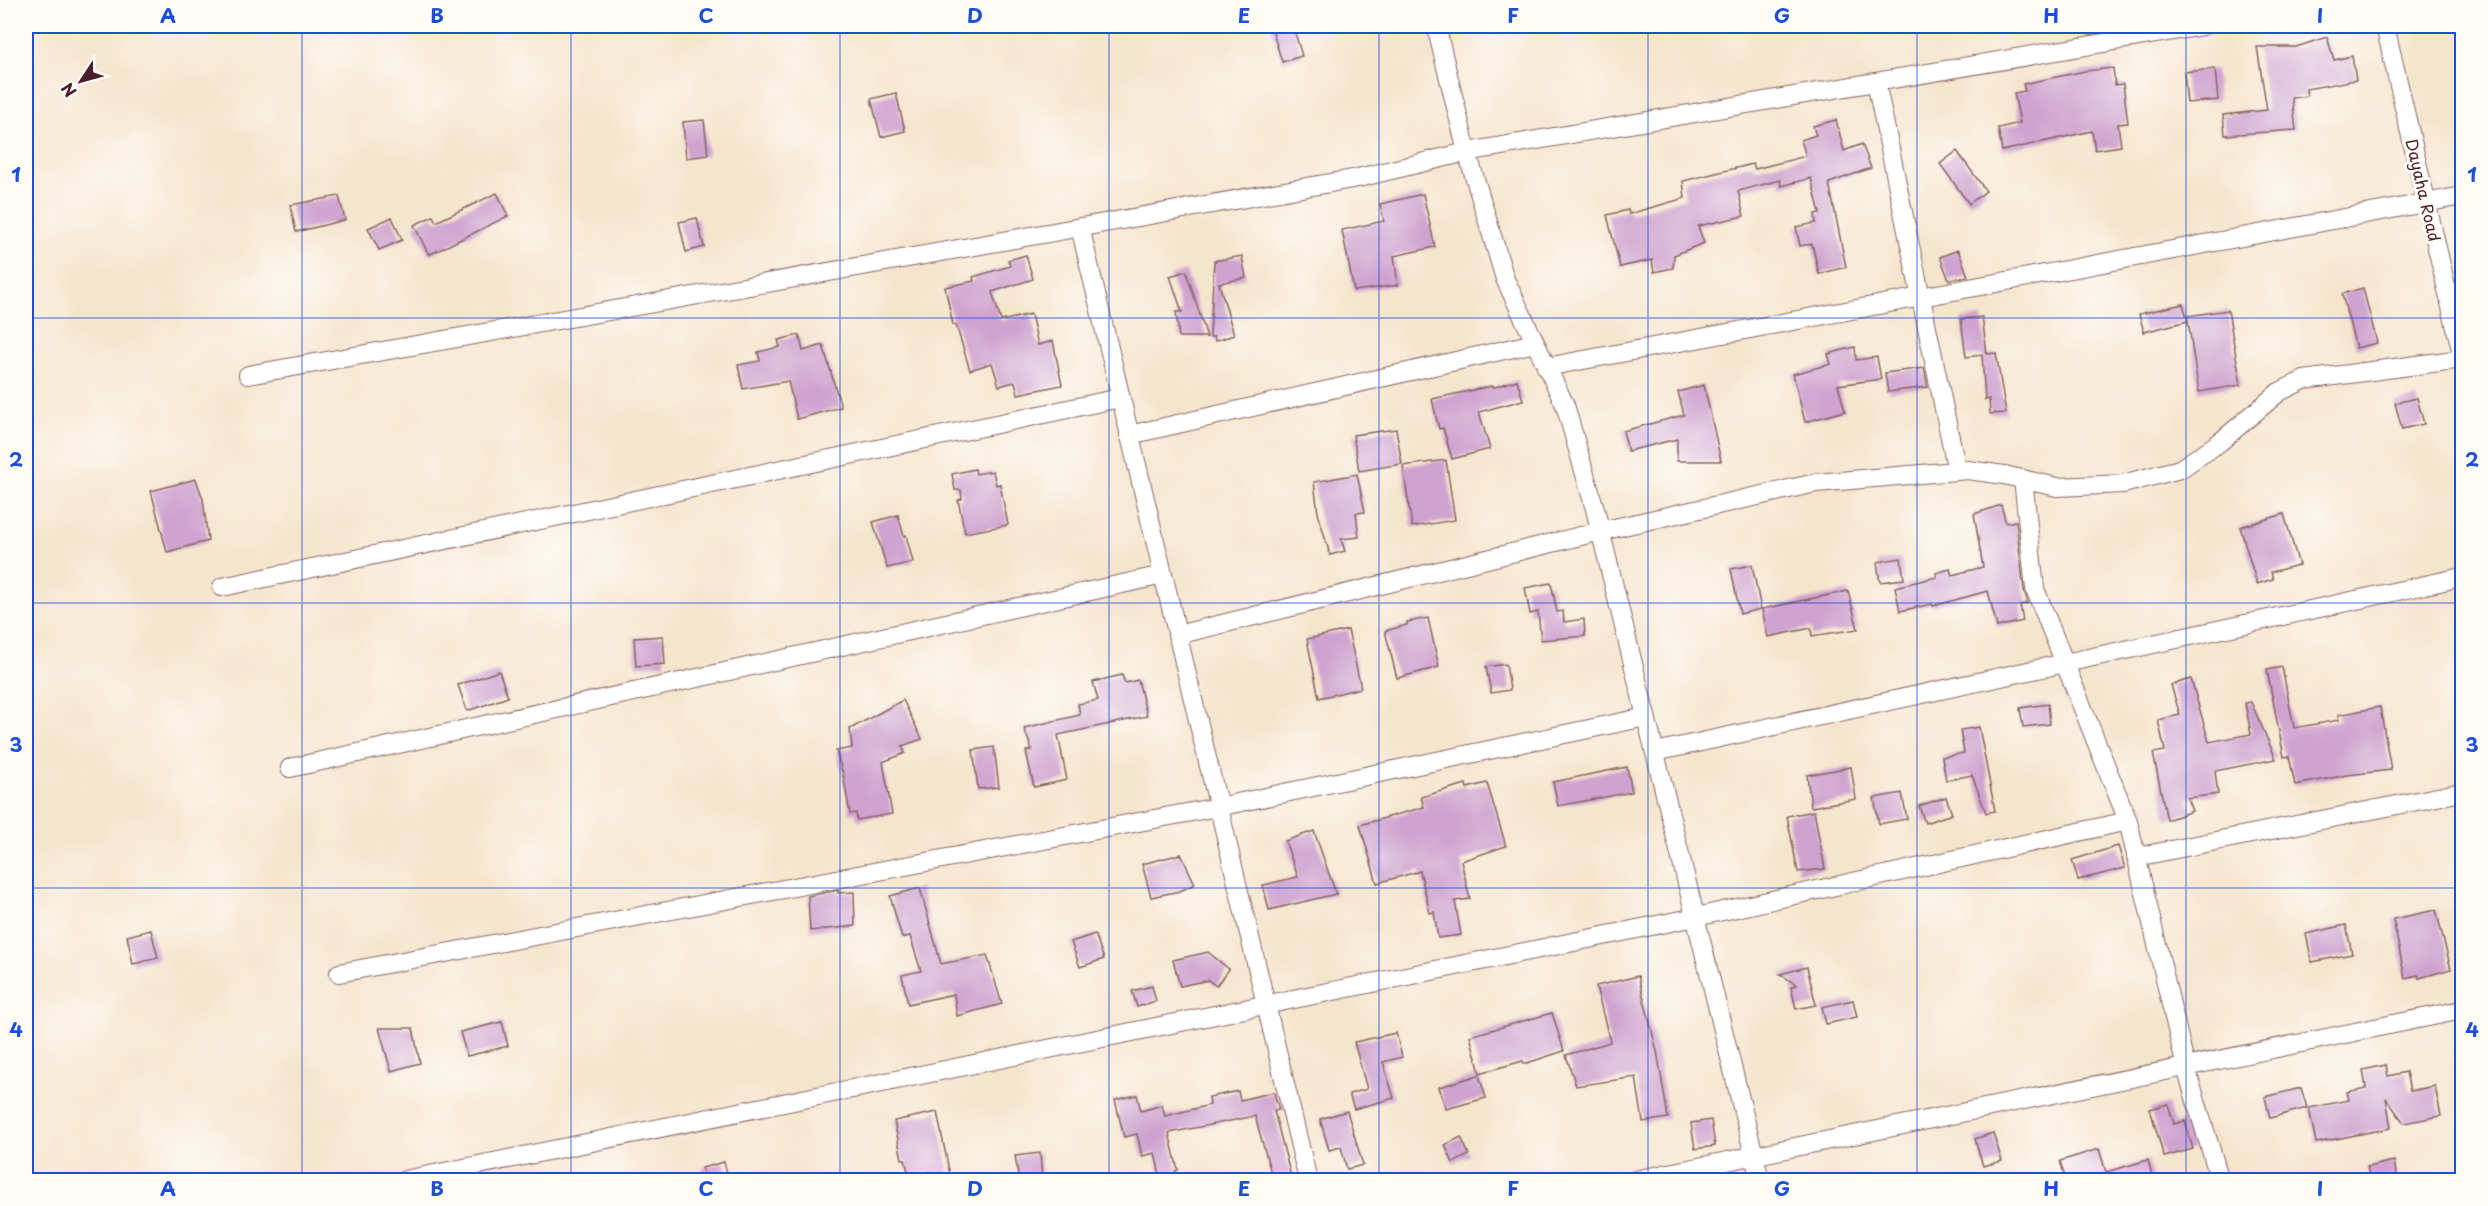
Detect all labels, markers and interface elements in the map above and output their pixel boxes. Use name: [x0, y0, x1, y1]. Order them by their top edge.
text: A: [160, 0, 176, 30]
text: B: [430, 0, 444, 30]
text: C: [698, 0, 714, 30]
text: D: [967, 0, 983, 30]
text: E: [1238, 0, 1250, 30]
text: F: [1507, 0, 1519, 30]
text: G: [1774, 0, 1790, 30]
text: H: [2043, 0, 2059, 30]
text: I: [2317, 0, 2323, 30]
north arrow: [51, 51, 111, 111]
text: N: [55, 78, 81, 103]
street label: Dayaha Road: [2401, 136, 2447, 244]
text: 1: [11, 159, 21, 189]
text: 1: [2467, 159, 2477, 189]
text: 2: [9, 444, 23, 474]
text: 2: [2465, 444, 2479, 474]
text: 3: [9, 729, 23, 759]
text: 3: [2465, 729, 2479, 759]
text: 4: [9, 1014, 23, 1044]
text: 4: [2465, 1014, 2479, 1044]
text: A: [160, 1173, 176, 1203]
text: B: [430, 1173, 444, 1203]
text: C: [698, 1173, 714, 1203]
text: D: [967, 1173, 983, 1203]
text: E: [1238, 1173, 1250, 1203]
text: F: [1507, 1173, 1519, 1203]
text: G: [1774, 1173, 1790, 1203]
text: H: [2043, 1173, 2059, 1203]
text: I: [2317, 1173, 2323, 1203]

